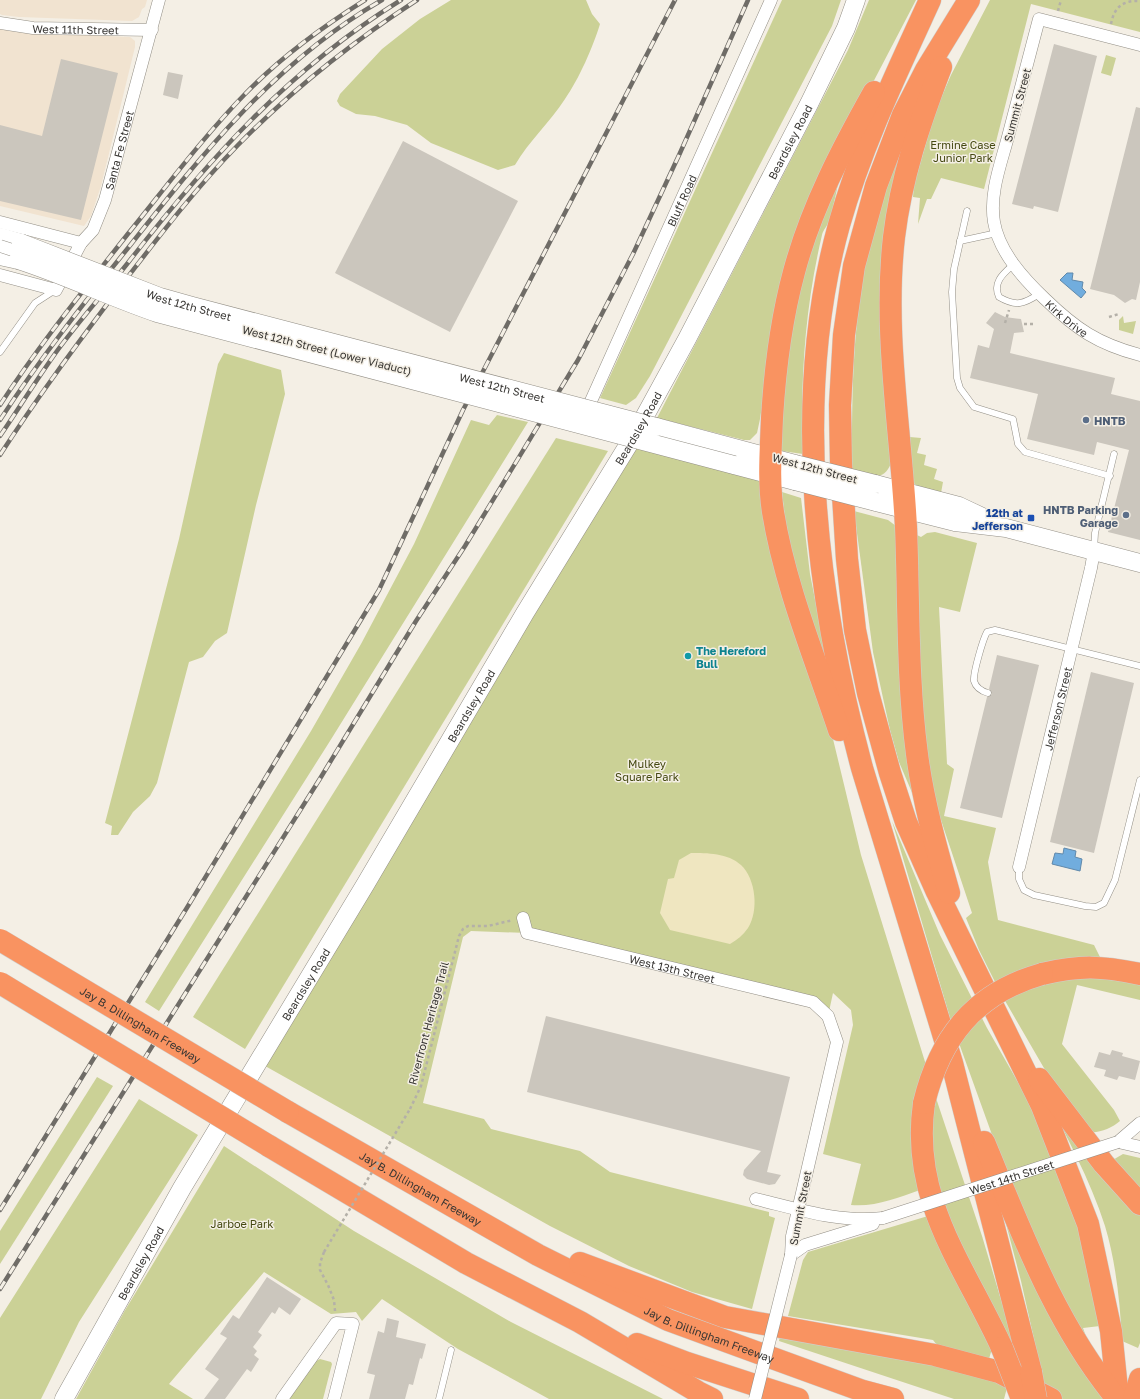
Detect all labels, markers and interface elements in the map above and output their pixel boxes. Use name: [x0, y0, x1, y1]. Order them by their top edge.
street label: West 11th Street: [32, 21, 119, 36]
street label: Summit Street: [1001, 67, 1033, 143]
street label: Beardsley Road: [765, 102, 814, 181]
street label: Santa Fe Street: [102, 109, 135, 191]
park label: Ermine Case Junior Park: [930, 138, 996, 164]
street label: Bluff Road: [664, 172, 698, 228]
street label: West 12th Street: [145, 286, 233, 323]
street label: Kirk Drive: [1043, 297, 1091, 339]
street label: West 12th Street (Lower Viaduct): [241, 323, 413, 377]
street label: West 12th Street: [458, 370, 546, 404]
street label: Beardsley Road: [611, 389, 664, 467]
place label: HNTB: [1094, 414, 1126, 427]
marker: HNTB: [1081, 415, 1091, 425]
street label: West 12th Street: [771, 450, 859, 486]
place label: HNTB Parking Garage: [1043, 503, 1119, 529]
place label: 12th at Jefferson: [972, 506, 1024, 532]
marker: HNTB Parking Garage: [1121, 510, 1131, 520]
marker: 12th at Jefferson: [1026, 513, 1036, 523]
place label: The Hereford Bull: [696, 644, 766, 670]
marker: The Hereford Bull: [683, 651, 693, 661]
street label: Jefferson Street: [1041, 665, 1074, 752]
street label: Beardsley Road: [444, 667, 497, 744]
park label: Mulkey Square Park: [615, 757, 679, 783]
street label: Beardsley Road: [278, 945, 332, 1023]
street label: West 13th Street: [628, 951, 717, 985]
street label: Riverfront Heritage Trail: [405, 960, 451, 1086]
street label: Jay B. Dillingham Freeway: [78, 983, 204, 1065]
street label: Jay B. Dillingham Freeway: [358, 1148, 484, 1228]
street label: West 14th Street: [968, 1157, 1055, 1196]
street label: Summit Street: [786, 1170, 814, 1246]
park label: Jarboe Park: [211, 1217, 273, 1230]
street label: Beardsley Road: [114, 1224, 166, 1302]
street label: Jay B. Dillingham Freeway: [642, 1303, 776, 1365]

